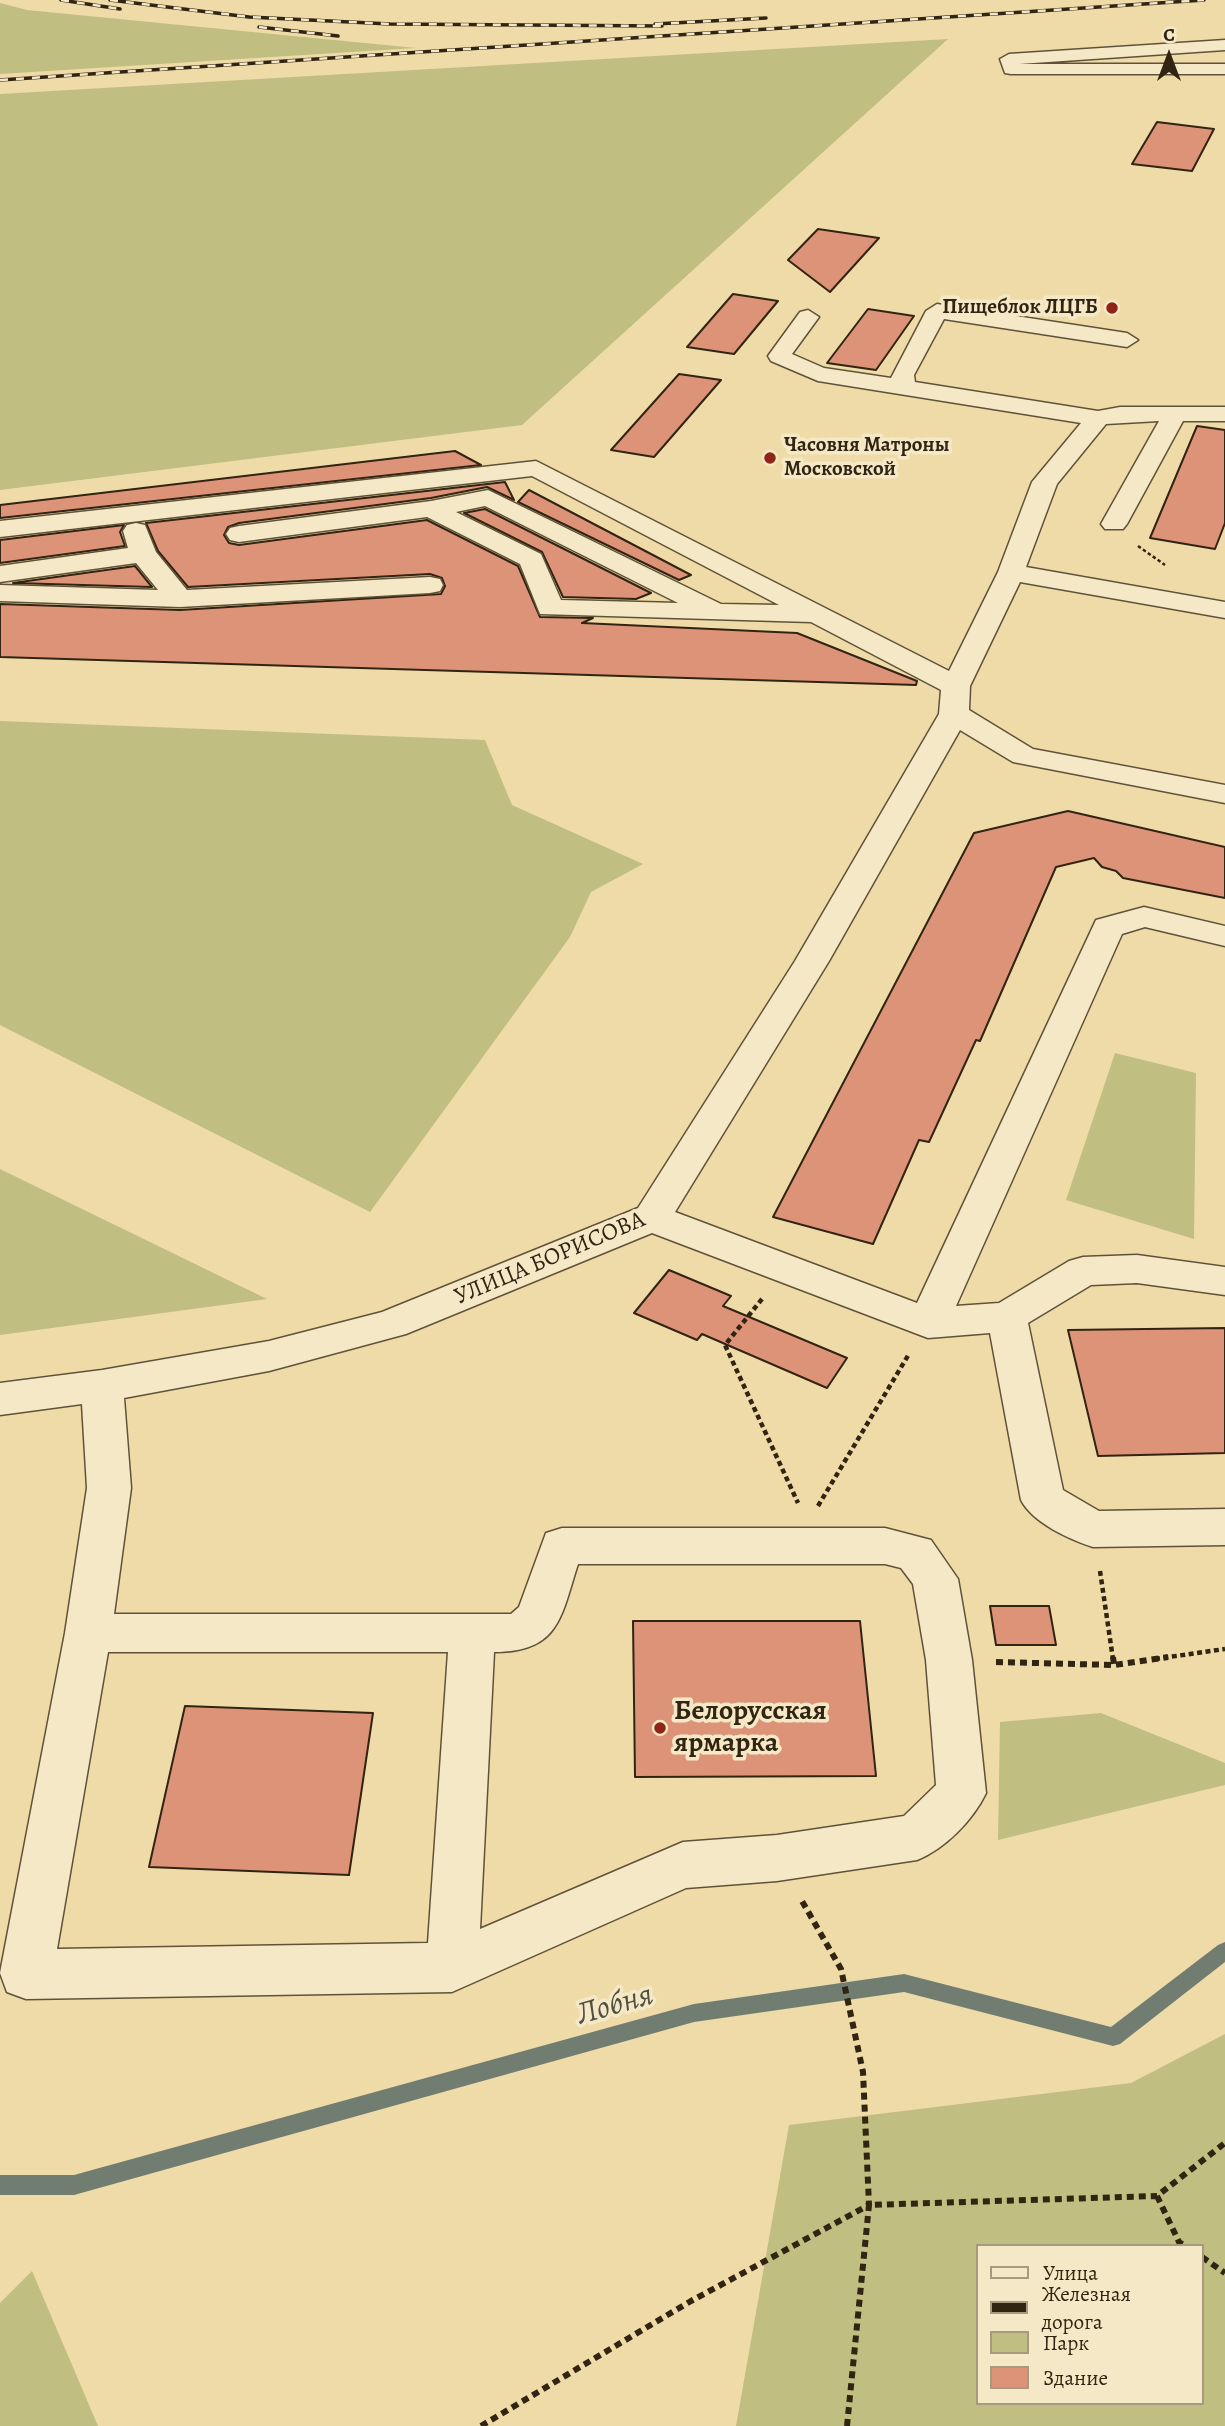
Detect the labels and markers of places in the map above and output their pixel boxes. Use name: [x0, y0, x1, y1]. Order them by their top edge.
place label: Пищеблок ЛЦГБ: [942, 295, 1098, 321]
marker: Пищеблок ЛЦГБ: [1104, 300, 1120, 316]
place label: Часовня Матроны Московской: [784, 433, 949, 483]
marker: Часовня Матроны Московской: [762, 450, 778, 466]
place label: Белорусская ярмарка: [674, 1695, 827, 1761]
marker: Белорусская ярмарка: [652, 1720, 668, 1736]

